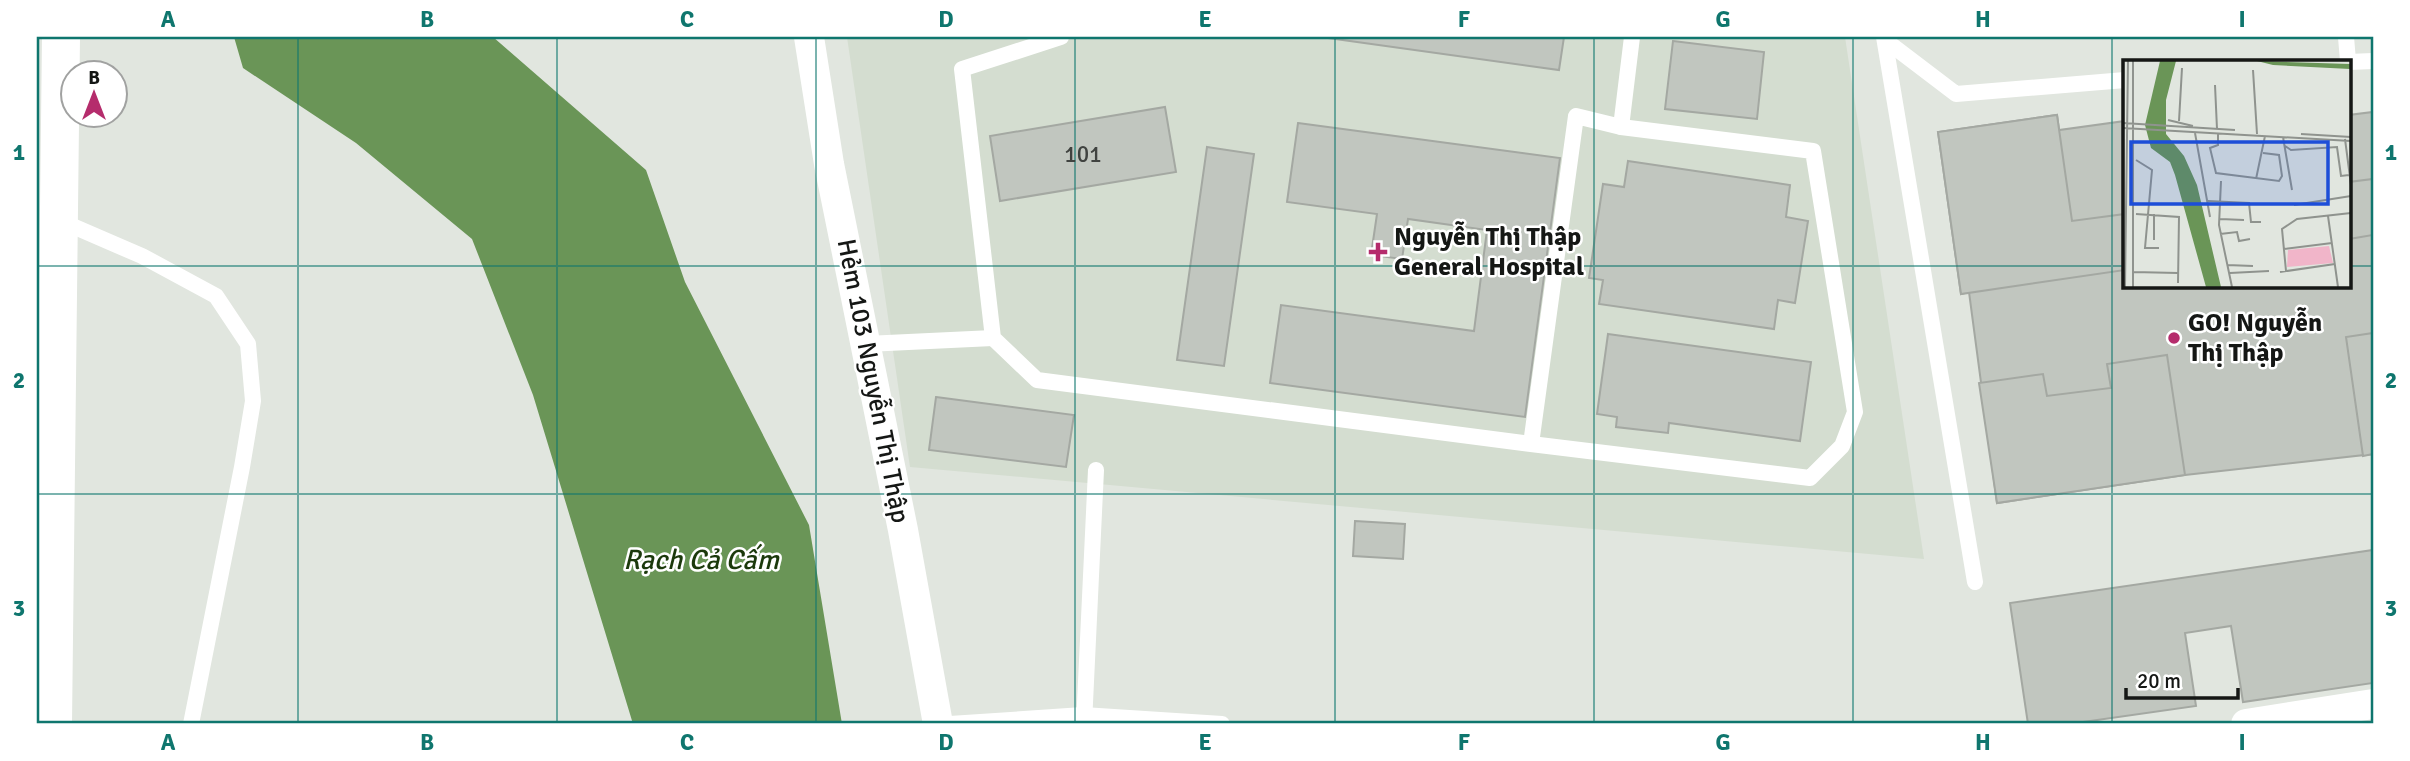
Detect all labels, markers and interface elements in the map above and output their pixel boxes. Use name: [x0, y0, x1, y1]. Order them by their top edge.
text: A: [161, 5, 176, 34]
text: B: [420, 5, 434, 34]
text: C: [680, 5, 694, 34]
text: D: [938, 5, 954, 34]
text: E: [1198, 5, 1212, 34]
text: F: [1458, 5, 1470, 34]
text: G: [1715, 5, 1731, 34]
text: H: [1975, 5, 1991, 34]
text: I: [2238, 5, 2246, 34]
north arrow: [60, 60, 130, 130]
inset map: [2123, 60, 2350, 287]
text: B: [88, 66, 100, 90]
text: 1: [13, 138, 25, 167]
text: 1: [2385, 138, 2397, 167]
house number: 101: [1064, 140, 1102, 169]
place label: Nguyễn Thị Thập General Hospital: [1394, 221, 1584, 283]
street label: Hẻm 103 Nguyễn Thị Thập: [830, 236, 916, 526]
marker: Nguyễn Thị Thập General Hospital: [1368, 242, 1388, 262]
place label: GO! Nguyễn Thị Thập: [2188, 307, 2322, 369]
marker: GO! Nguyễn Thị Thập: [2166, 330, 2182, 346]
text: 2: [13, 366, 25, 395]
text: 2: [2385, 366, 2397, 395]
water label: Rạch Cả Cấm: [623, 543, 779, 577]
text: 3: [13, 594, 25, 623]
text: 3: [2385, 594, 2397, 623]
scale bar: [2126, 656, 2238, 700]
text: 20 m: [2137, 668, 2181, 694]
text: A: [161, 728, 176, 757]
text: B: [420, 728, 434, 757]
text: C: [680, 728, 694, 757]
text: D: [938, 728, 954, 757]
text: E: [1198, 728, 1212, 757]
text: F: [1458, 728, 1470, 757]
text: G: [1715, 728, 1731, 757]
text: H: [1975, 728, 1991, 757]
text: I: [2238, 728, 2246, 757]

